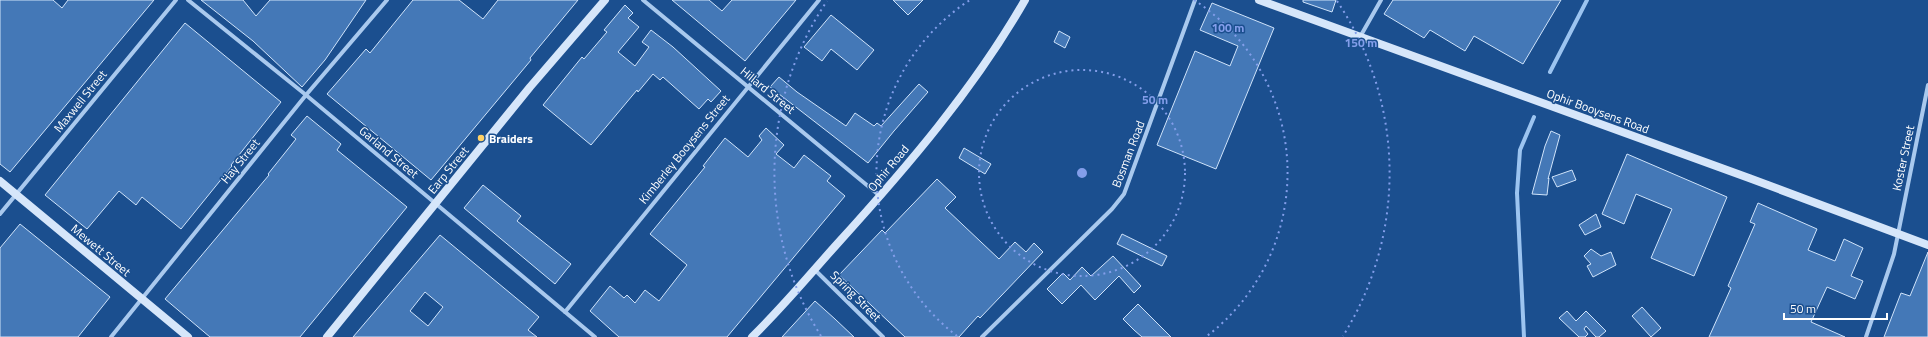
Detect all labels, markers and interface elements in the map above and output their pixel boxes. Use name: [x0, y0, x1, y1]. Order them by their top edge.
text: 100 m: [1212, 18, 1244, 37]
text: 150 m: [1345, 33, 1377, 52]
street label: Hillard Street: [736, 62, 800, 119]
street label: Maxwell Street: [49, 65, 112, 136]
street label: Ophir Booysens Road: [1544, 84, 1652, 138]
street label: Kimberley Booysens Street: [634, 90, 735, 208]
text: 50 m: [1142, 90, 1168, 109]
street label: Bosman Road: [1107, 118, 1149, 190]
street label: Garland Street: [355, 121, 424, 183]
street label: Koster Street: [1887, 123, 1919, 193]
place label: Braiders: [489, 129, 533, 148]
marker: Braiders: [476, 133, 486, 143]
street label: Hay Street: [216, 134, 265, 188]
street label: Ophir Road: [863, 140, 913, 196]
street label: Earp Street: [423, 141, 474, 198]
centre of rings: [1075, 166, 1089, 180]
street label: Mewett Street: [67, 219, 136, 281]
street label: Spring Street: [826, 266, 887, 327]
scale bar: [1784, 295, 1887, 321]
text: 50 m: [1790, 299, 1816, 318]

